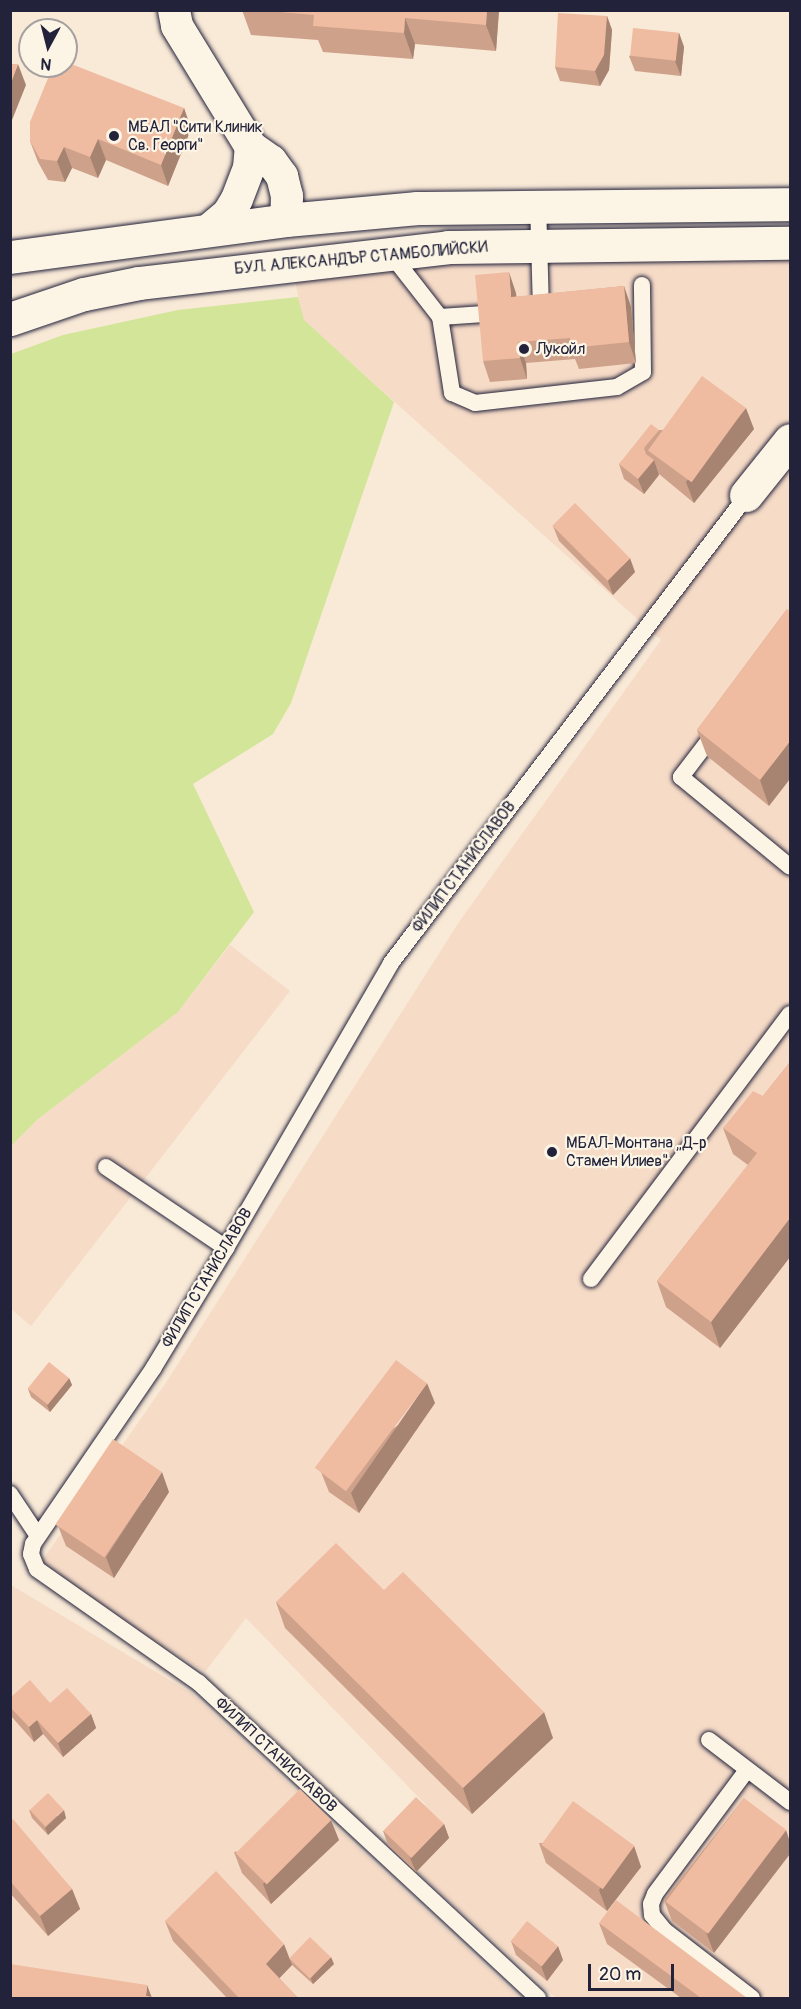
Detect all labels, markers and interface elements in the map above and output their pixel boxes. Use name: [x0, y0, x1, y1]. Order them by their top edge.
north arrow: [18, 18, 78, 78]
text: N: [39, 53, 53, 74]
place label: МБАЛ "Сити Клиник Св. Георги": [128, 117, 263, 155]
marker: МБАЛ "Сити Клиник Св. Георги": [105, 127, 123, 145]
street label: БУЛ. АЛЕКСАНДЪР СТАМБОЛИЙСКИ: [233, 237, 489, 279]
place label: Лукойл: [536, 339, 585, 359]
marker: Лукойл: [517, 342, 531, 356]
street label: ФИЛИП СТАНИСЛАВОВ: [408, 797, 520, 937]
place label: МБАЛ-Монтана „Д-р Стамен Илиев": [566, 1133, 707, 1171]
marker: МБАЛ-Монтана „Д-р Стамен Илиев": [543, 1143, 561, 1161]
street label: ФИЛИП СТАНИСЛАВОВ: [158, 1205, 256, 1351]
street label: ФИЛИП СТАНИСЛАВОВ: [211, 1694, 341, 1816]
scale bar: [591, 1952, 676, 1990]
text: 20 m: [599, 1963, 641, 1986]

